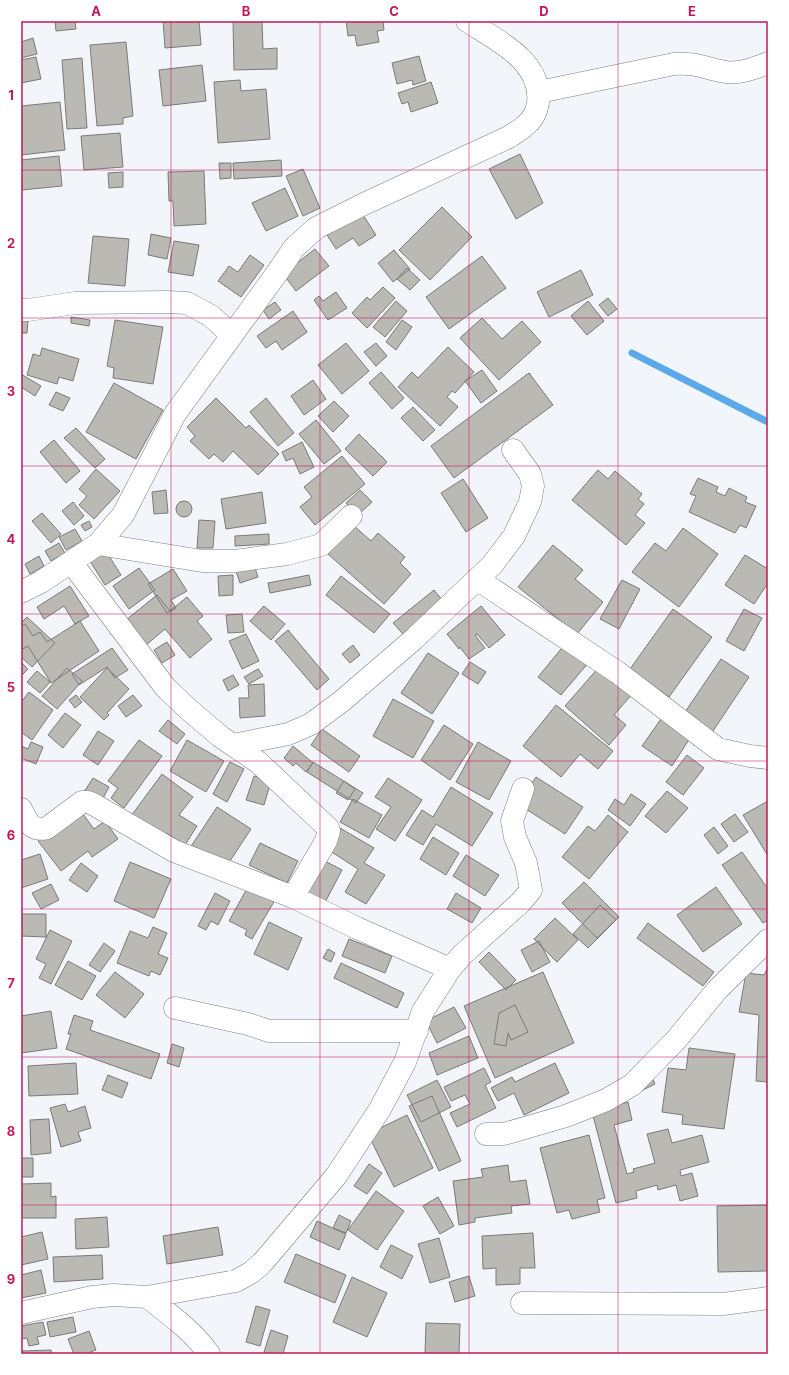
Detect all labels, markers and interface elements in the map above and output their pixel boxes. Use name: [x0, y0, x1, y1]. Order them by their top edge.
text: A: [91, 3, 101, 19]
text: B: [242, 3, 251, 19]
text: C: [389, 3, 399, 19]
text: D: [539, 3, 549, 19]
text: E: [688, 3, 696, 19]
text: 1: [8, 87, 14, 103]
text: 2: [7, 235, 15, 251]
text: 3: [7, 383, 15, 399]
text: 4: [7, 531, 16, 547]
text: 5: [7, 679, 15, 695]
text: 6: [7, 827, 15, 843]
text: 7: [7, 975, 15, 991]
text: 8: [7, 1123, 15, 1139]
text: 9: [7, 1271, 15, 1287]

